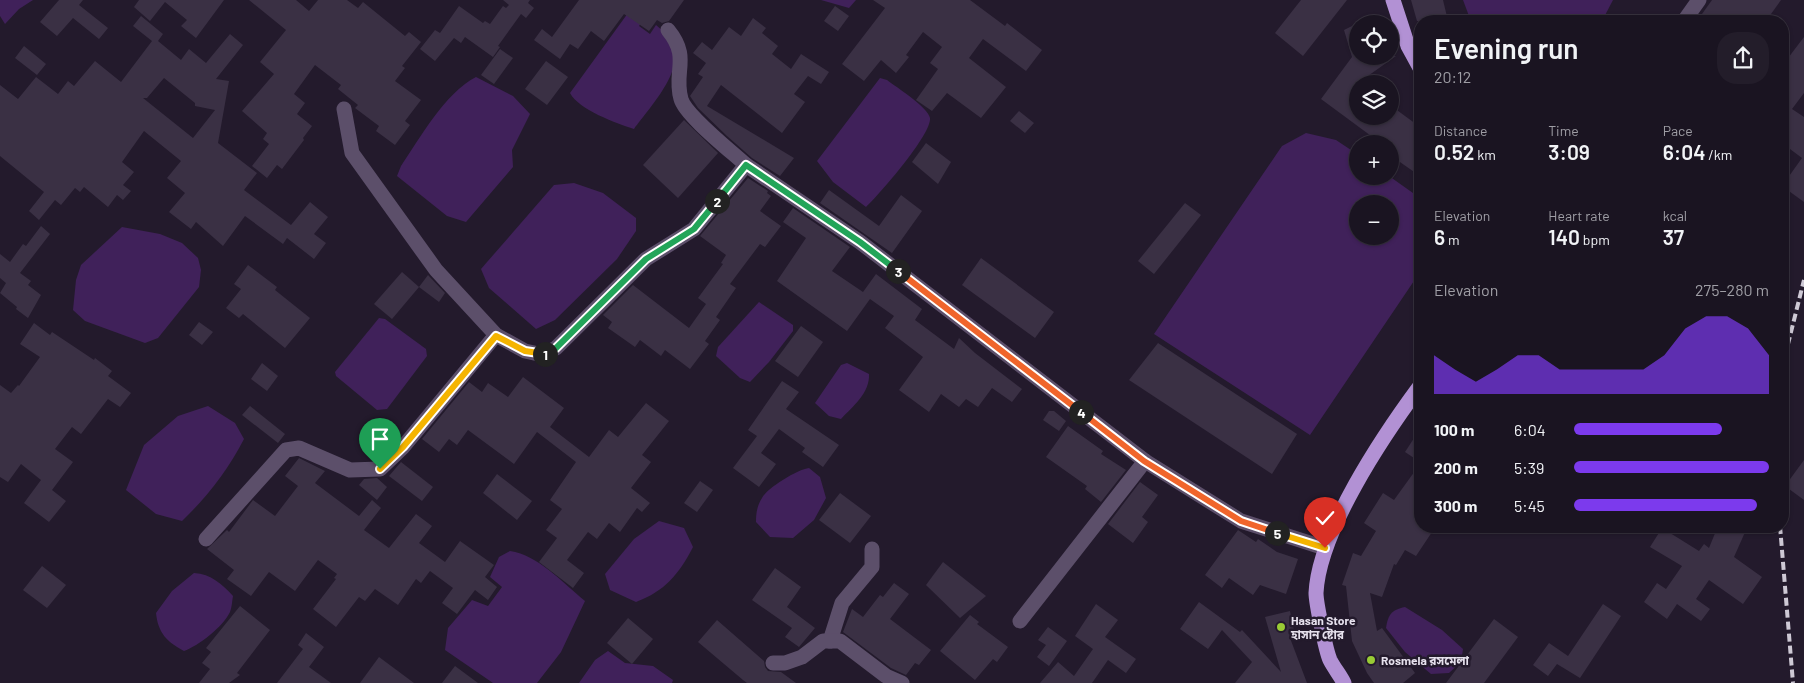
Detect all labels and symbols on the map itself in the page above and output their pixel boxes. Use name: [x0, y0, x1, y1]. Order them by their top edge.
pin: 2: [704, 188, 730, 214]
pin: 3: [886, 258, 910, 284]
pin: 1: [532, 342, 558, 366]
pin: 4: [1068, 400, 1094, 424]
pin: [359, 418, 401, 469]
pin: [1304, 497, 1346, 548]
pin: 5: [1264, 520, 1290, 546]
place label: Hasan Store হাসান ষ্টোর: [1290, 613, 1356, 641]
marker: Hasan Store হাসান ষ্টোর: [1275, 621, 1287, 633]
place label: Rosmela রসমেলা: [1381, 653, 1469, 667]
marker: Rosmela রসমেলা: [1365, 654, 1377, 666]

